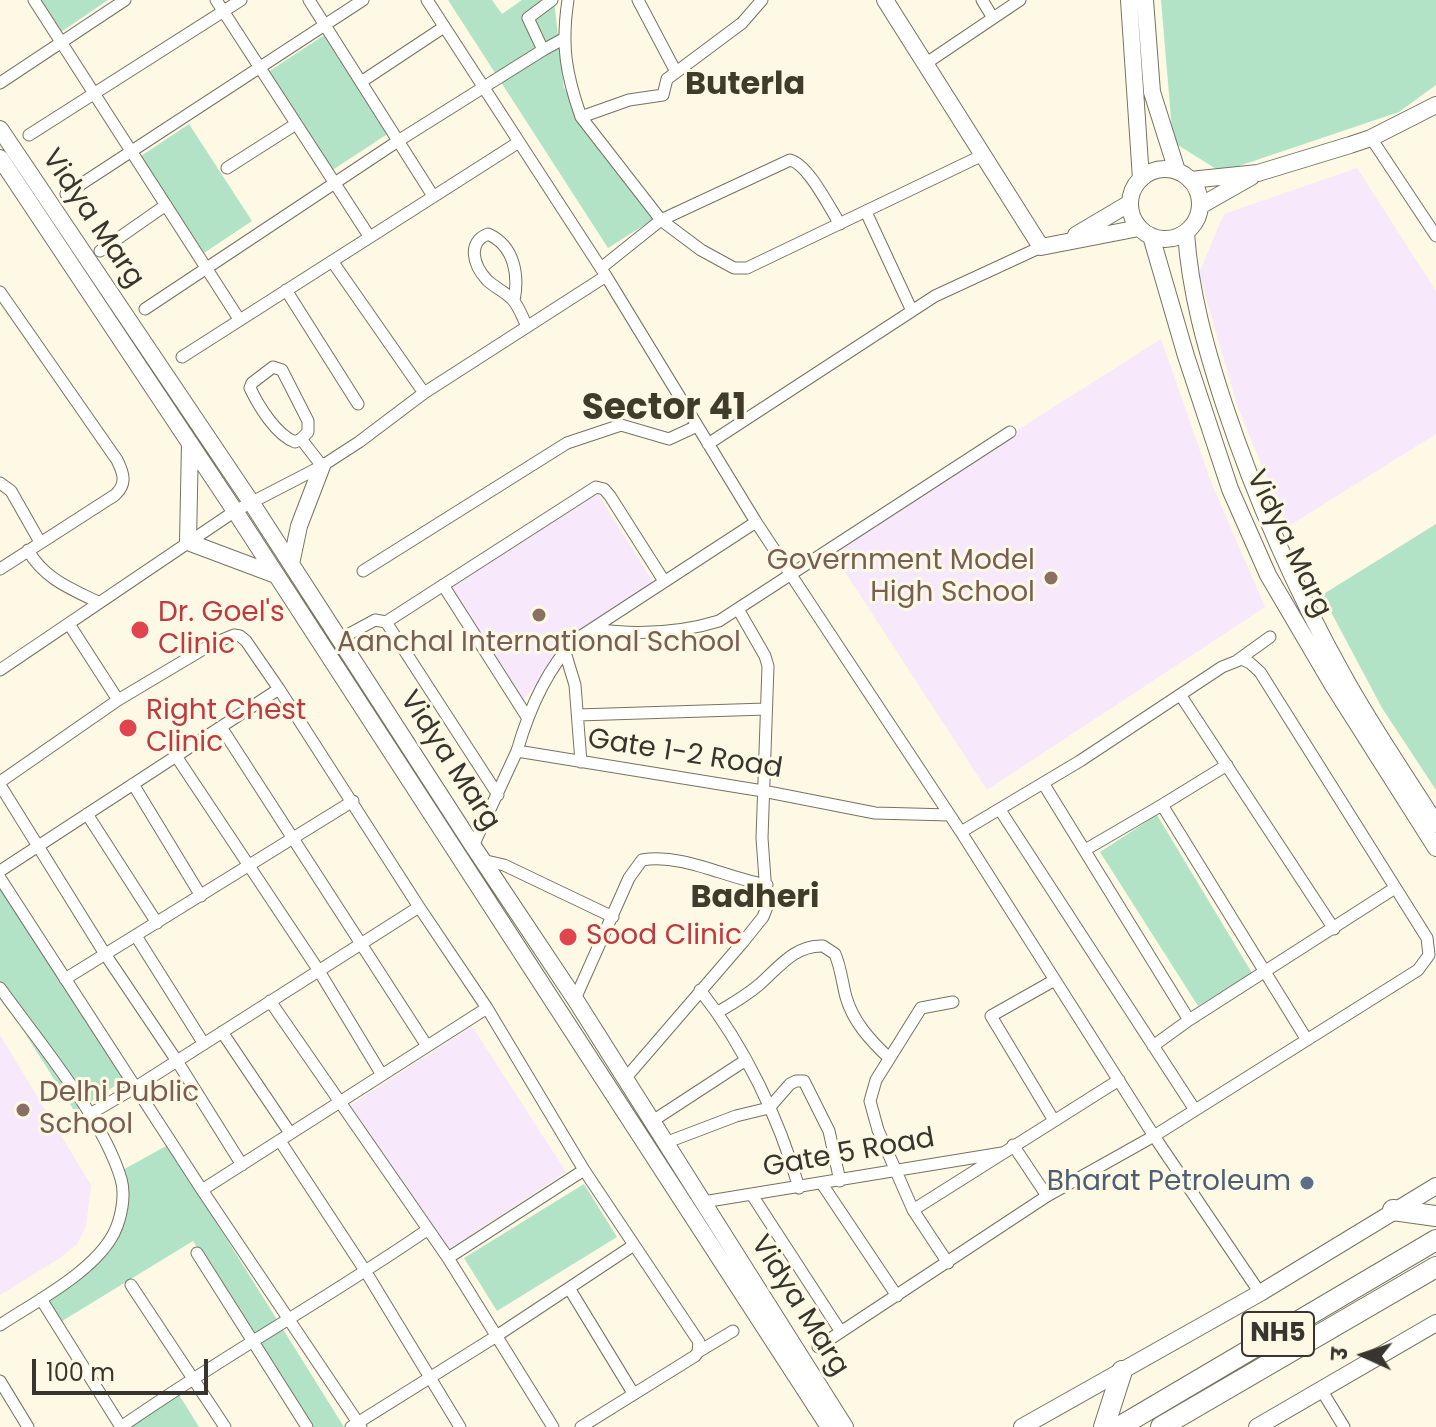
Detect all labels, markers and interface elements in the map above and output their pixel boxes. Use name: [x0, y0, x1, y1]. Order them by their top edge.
district label: Buterla: [685, 67, 805, 105]
street label: Vidya Marg: [34, 144, 150, 294]
district label: Sector 41: [582, 388, 746, 432]
street label: Vidya Marg: [1238, 465, 1338, 623]
place label: Government Model High School: [767, 545, 1035, 611]
marker: Government Model High School: [1042, 569, 1060, 587]
place label: Dr. Goel's Clinic: [158, 597, 285, 663]
marker: Aanchal International School: [530, 606, 548, 624]
marker: Dr. Goel's Clinic: [129, 619, 151, 641]
place label: Aanchal International School: [337, 627, 741, 661]
street label: Vidya Marg: [392, 685, 506, 837]
place label: Right Chest Clinic: [146, 695, 306, 761]
marker: Right Chest Clinic: [117, 717, 139, 739]
street label: Gate 1-2 Road: [585, 723, 785, 787]
district label: Badheri: [691, 880, 819, 918]
place label: Sood Clinic: [586, 920, 742, 954]
marker: Sood Clinic: [557, 926, 579, 948]
place label: Delhi Public School: [39, 1077, 199, 1143]
marker: Delhi Public School: [14, 1101, 32, 1119]
street label: Gate 5 Road: [761, 1122, 937, 1186]
place label: Bharat Petroleum: [1047, 1166, 1291, 1200]
marker: Bharat Petroleum: [1298, 1174, 1316, 1192]
street label: Vidya Marg: [743, 1230, 855, 1382]
road number: NH5: [1242, 1312, 1314, 1356]
north arrow: [1324, 1315, 1404, 1395]
scale bar: [36, 1343, 212, 1393]
text: उ: [1324, 1347, 1355, 1361]
text: 100 m: [46, 1356, 115, 1389]

